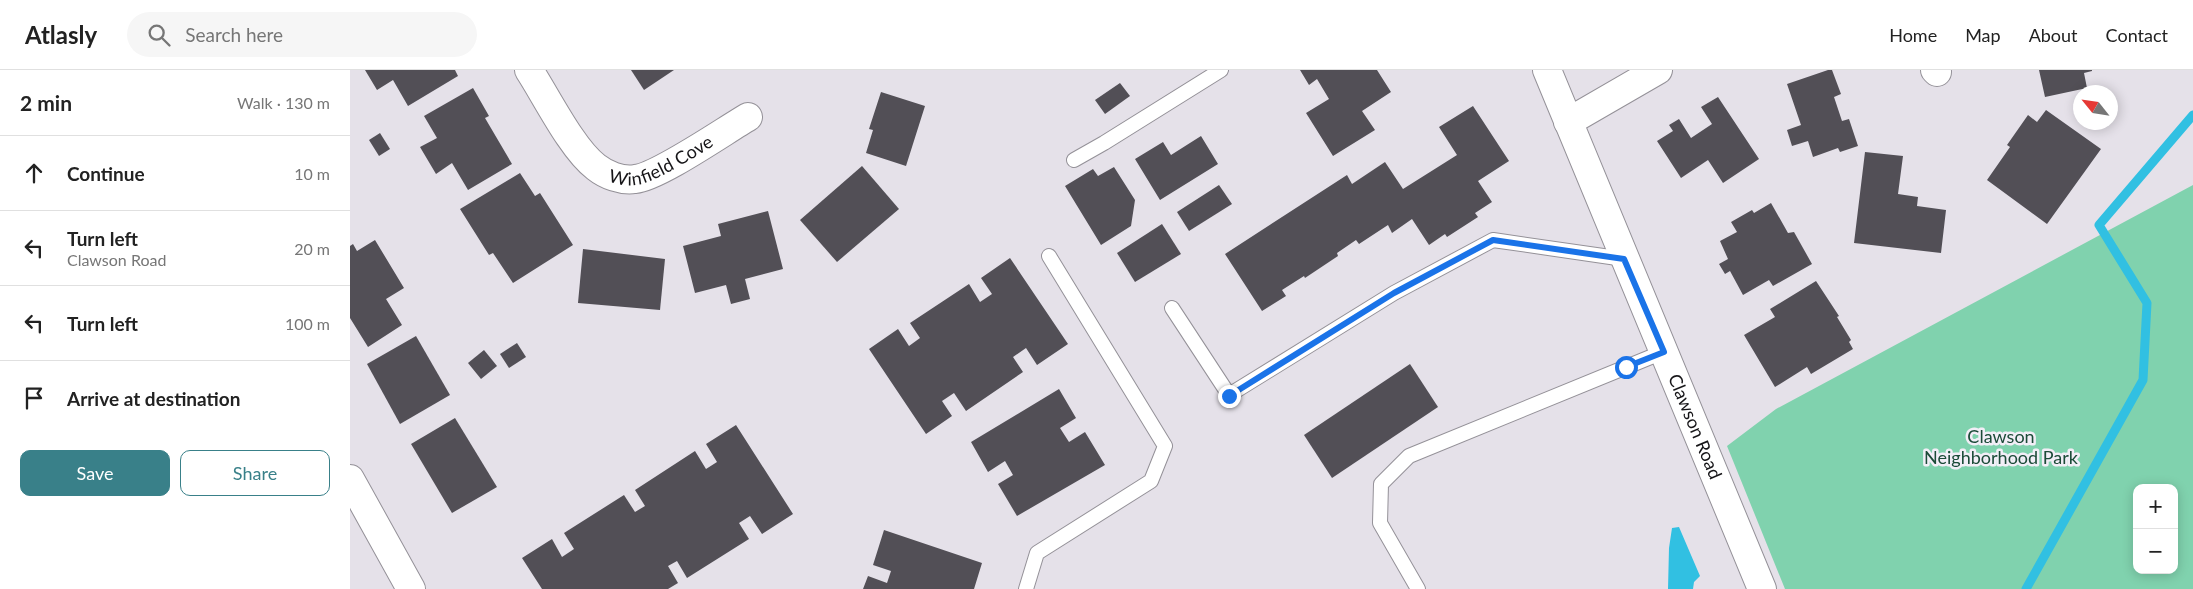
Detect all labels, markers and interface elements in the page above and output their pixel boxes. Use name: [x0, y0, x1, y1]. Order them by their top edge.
search box: [127, 12, 477, 57]
text: Atlasly: [25, 20, 97, 49]
icon: search: [145, 21, 173, 49]
text: Search here: [185, 23, 283, 46]
text: Home: [1889, 24, 1937, 46]
text: Map: [1965, 24, 2001, 46]
text: About: [2029, 24, 2078, 46]
text: Contact: [2106, 24, 2168, 46]
north arrow: [2073, 85, 2118, 130]
text: 2 min: [20, 90, 72, 115]
text: Walk · 130 m: [237, 93, 330, 112]
street label: Winfield Cove: [607, 130, 716, 190]
icon: ahead: [20, 159, 48, 187]
text: Continue: [67, 162, 145, 185]
text: 10 m: [294, 164, 330, 183]
text: Turn left: [67, 227, 138, 250]
icon: left: [20, 234, 48, 262]
text: 20 m: [294, 239, 330, 258]
text: Clawson Road: [67, 250, 166, 269]
icon: left: [20, 309, 48, 337]
text: Turn left: [67, 312, 138, 335]
text: 100 m: [285, 314, 330, 333]
route start: [1615, 356, 1638, 379]
street label: Clawson Road: [1664, 370, 1727, 482]
icon: arrive: [20, 384, 48, 412]
route end: [1218, 385, 1241, 408]
text: Arrive at destination: [67, 387, 240, 410]
park label: Clawson Neighborhood Park: [1924, 425, 2079, 468]
button: Save: [20, 450, 170, 496]
button: Share: [180, 450, 330, 496]
map controls: [2133, 484, 2178, 574]
button: +: [2133, 484, 2178, 529]
button: −: [2133, 529, 2178, 574]

